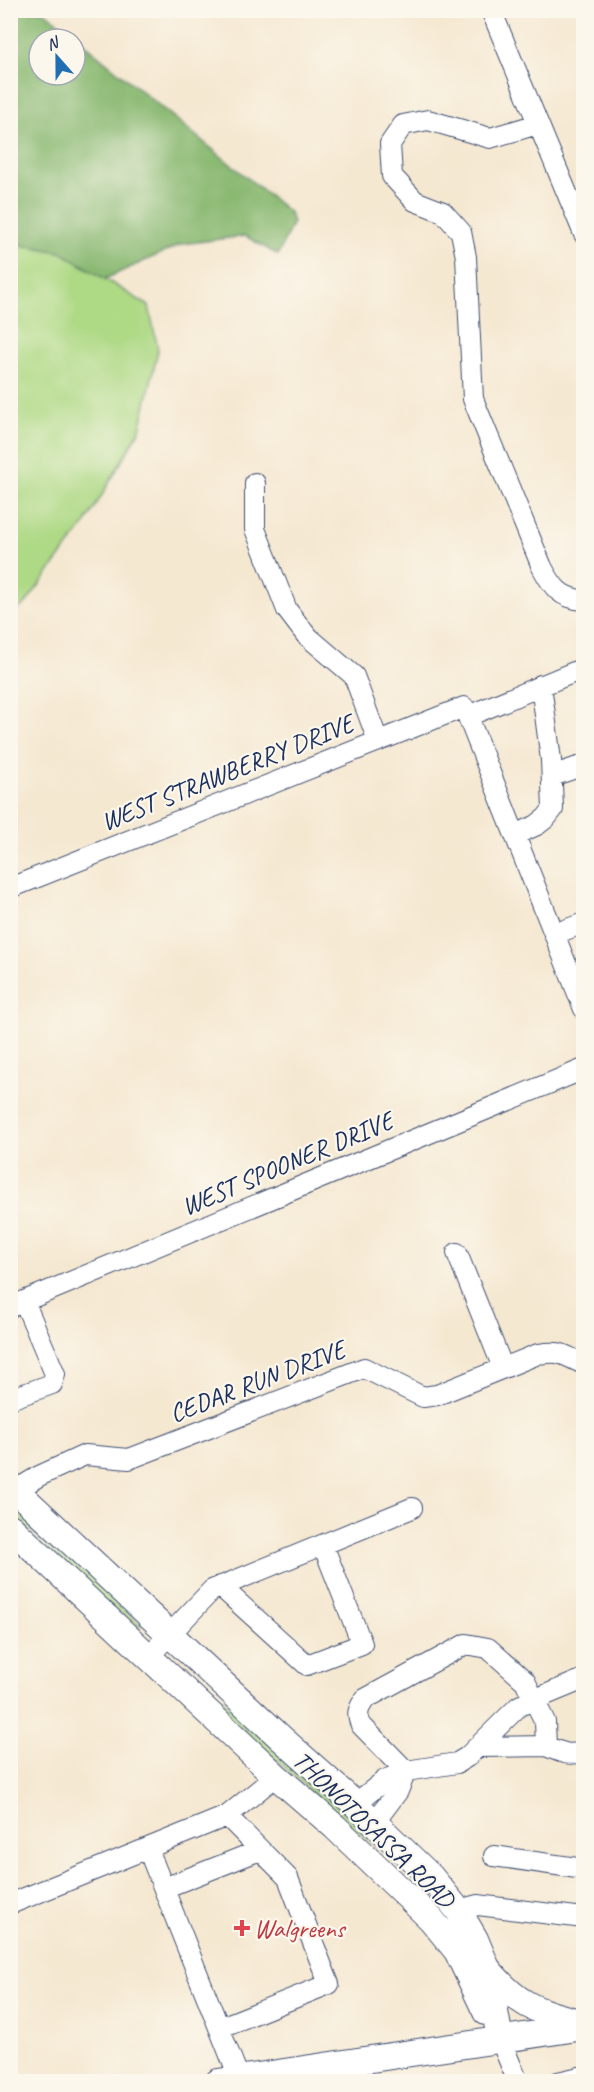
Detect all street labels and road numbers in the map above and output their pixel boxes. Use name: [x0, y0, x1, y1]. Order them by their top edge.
street label: WEST STRAWBERRY DRIVE: [96, 705, 362, 838]
street label: WEST SPOONER DRIVE: [176, 1103, 401, 1223]
street label: CEDAR RUN DRIVE: [165, 1331, 353, 1430]
street label: THONOTOSASSA ROAD: [286, 1744, 464, 1917]

